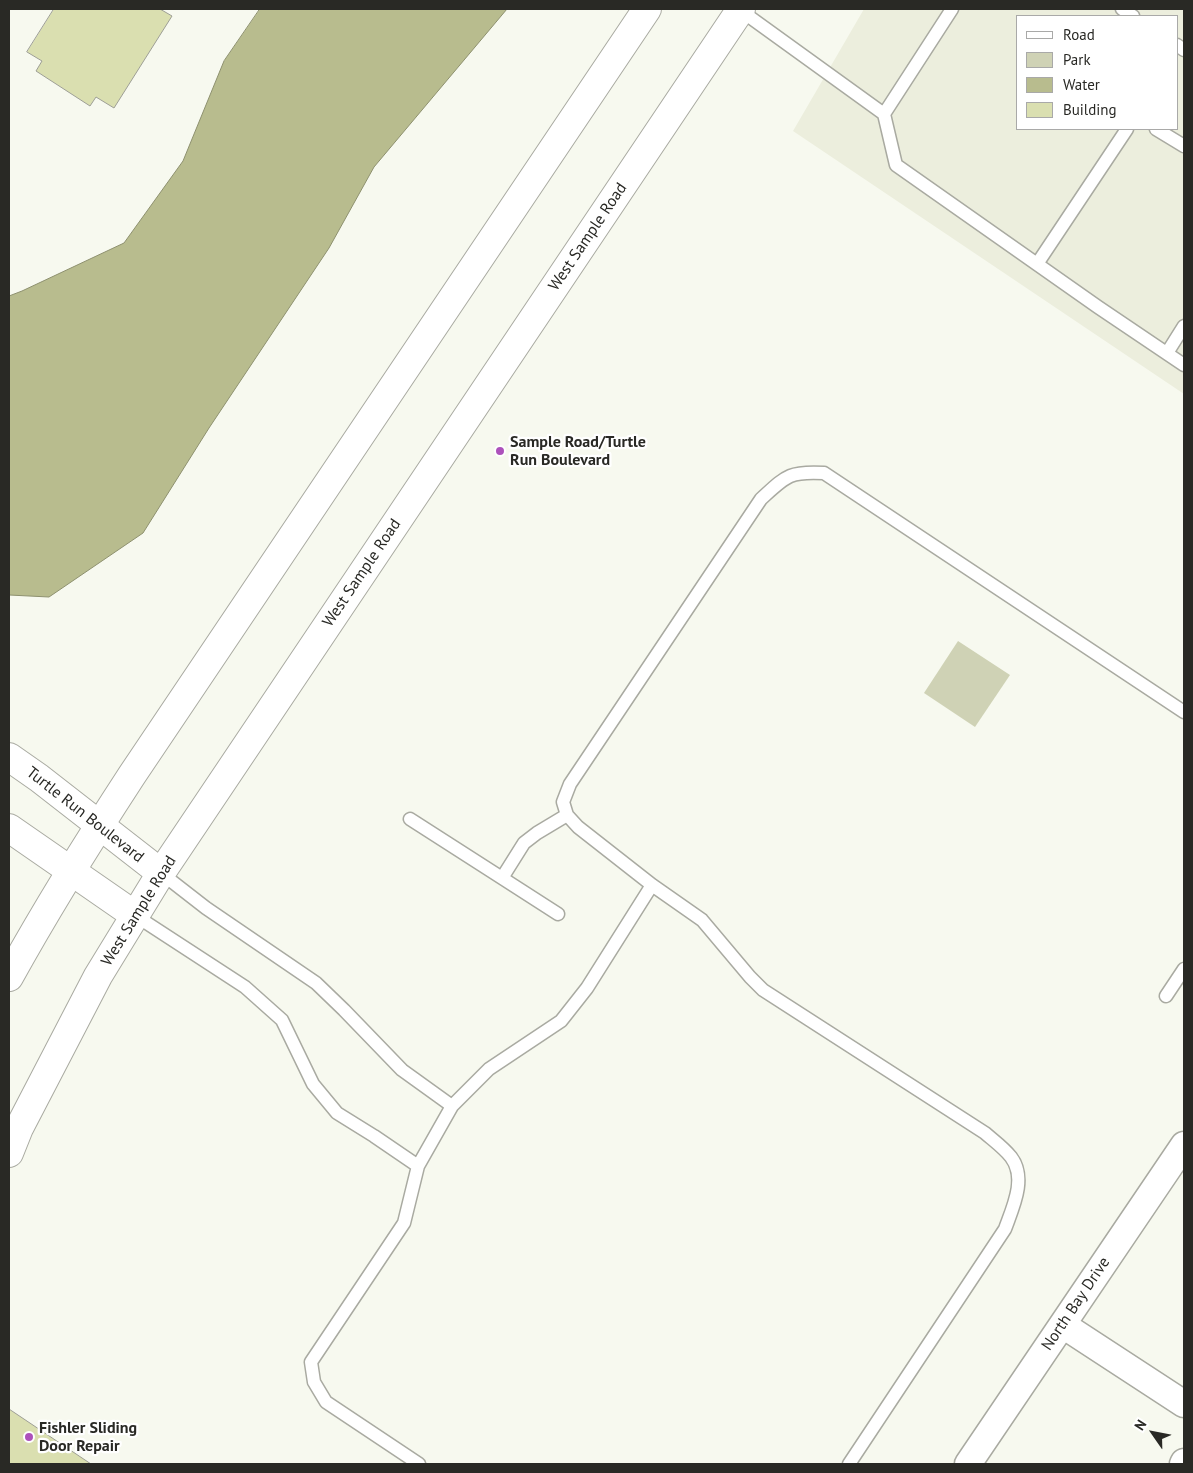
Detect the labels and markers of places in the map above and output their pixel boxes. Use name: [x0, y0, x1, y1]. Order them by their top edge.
place label: Sample Road/Turtle Run Boulevard: [510, 432, 646, 470]
marker: Sample Road/Turtle Run Boulevard: [494, 445, 506, 457]
place label: Fishler Sliding Door Repair: [39, 1418, 137, 1456]
marker: Fishler Sliding Door Repair: [23, 1431, 35, 1443]

